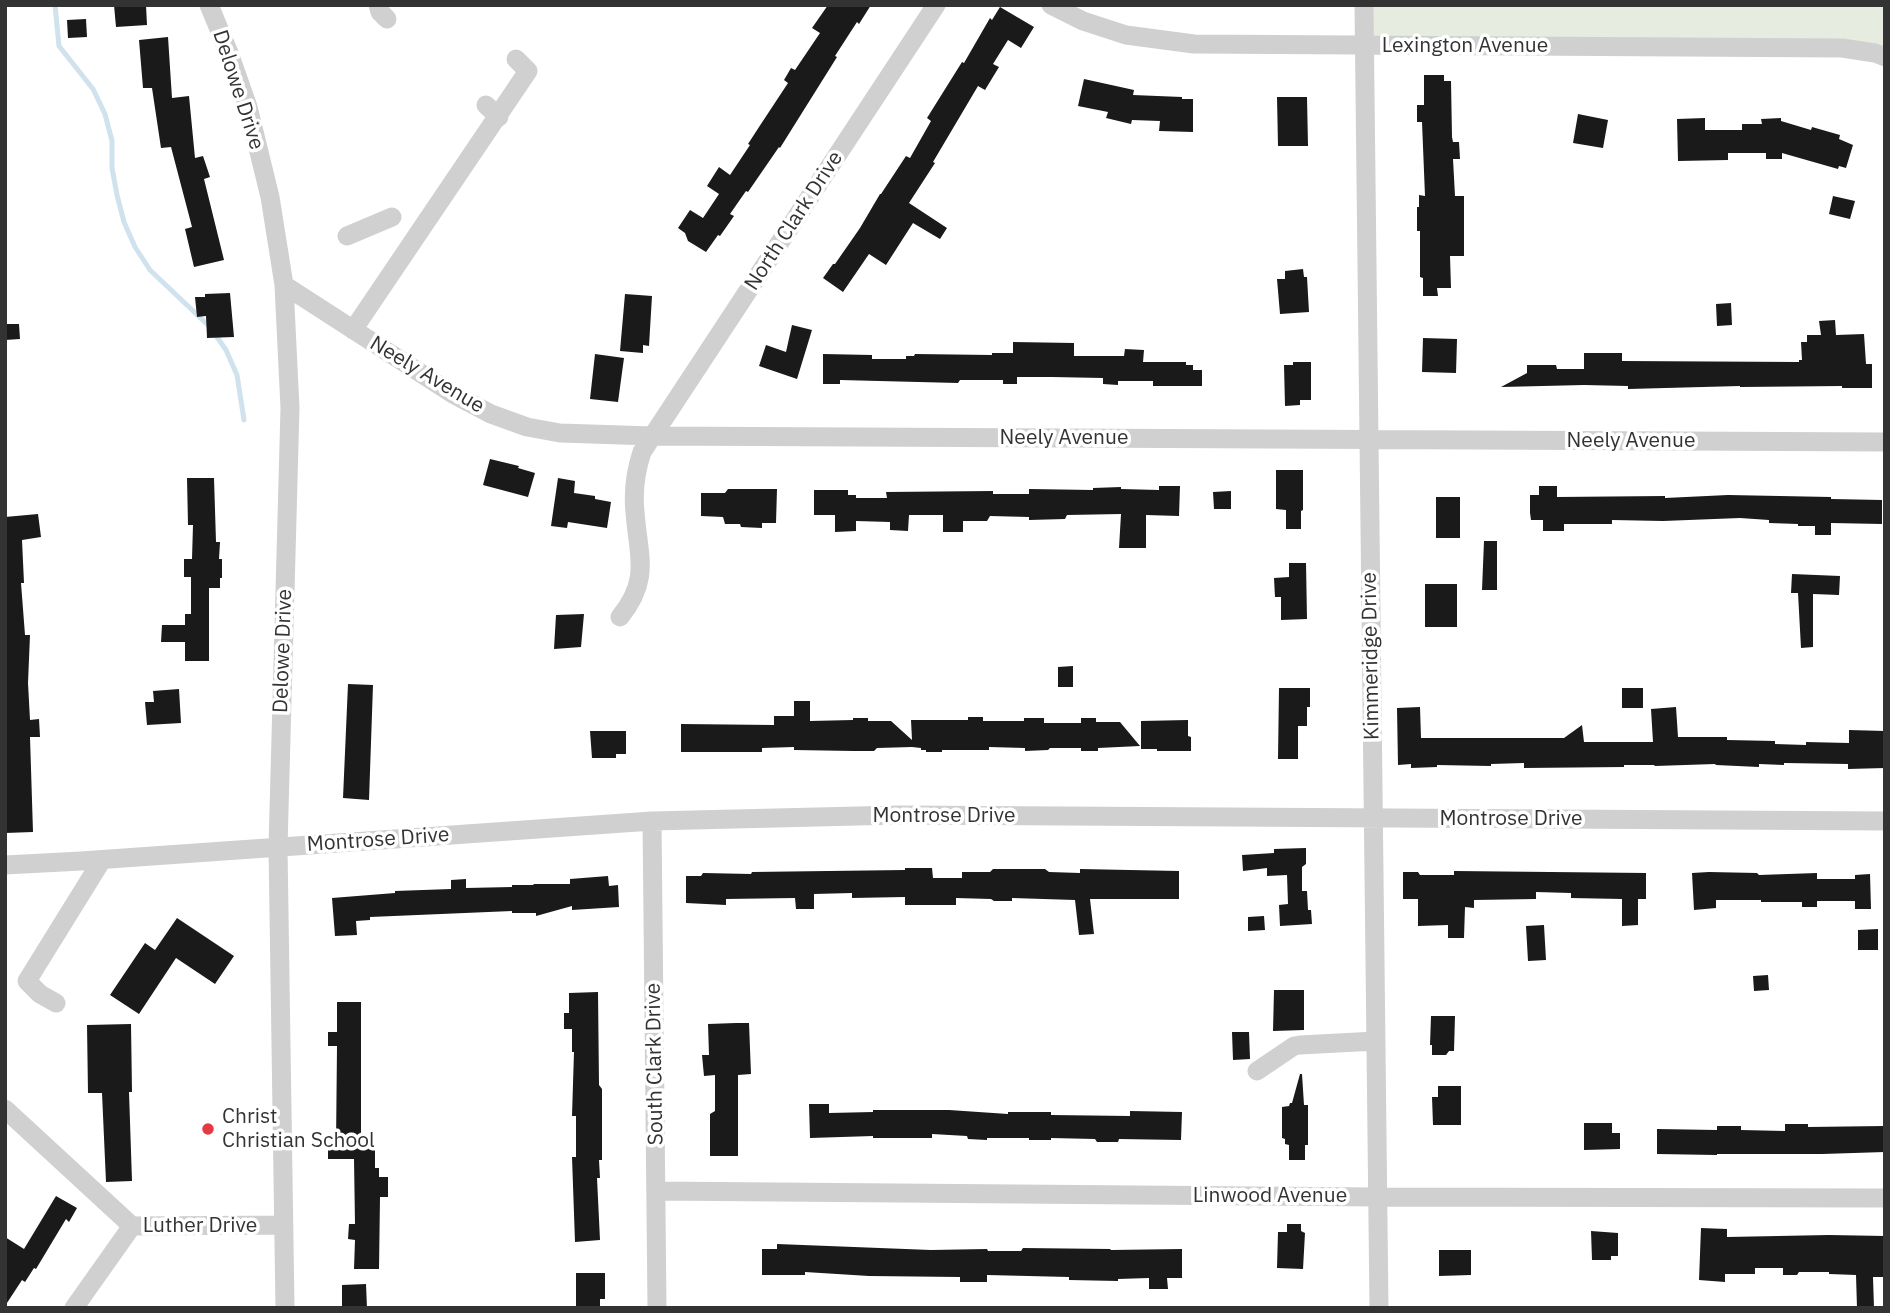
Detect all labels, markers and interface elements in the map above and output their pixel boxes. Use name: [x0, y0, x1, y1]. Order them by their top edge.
street label: Delowe Drive: [207, 27, 269, 153]
street label: Lexington Avenue: [1382, 33, 1548, 59]
street label: North Clark Drive: [740, 147, 848, 295]
street label: Neely Avenue: [365, 331, 489, 419]
street label: Neely Avenue: [1000, 425, 1128, 451]
street label: Neely Avenue: [1567, 428, 1695, 454]
street label: Kimmeridge Drive: [1357, 572, 1385, 740]
street label: Delowe Drive: [268, 588, 298, 714]
street label: Montrose Drive: [873, 803, 1015, 829]
street label: Montrose Drive: [1440, 806, 1582, 832]
street label: Montrose Drive: [306, 822, 450, 858]
street label: South Clark Drive: [641, 983, 669, 1145]
place label: Christ Christian School: [222, 1104, 375, 1154]
marker: Christ Christian School: [200, 1121, 216, 1137]
street label: Linwood Avenue: [1193, 1183, 1347, 1209]
street label: Luther Drive: [143, 1213, 257, 1239]

